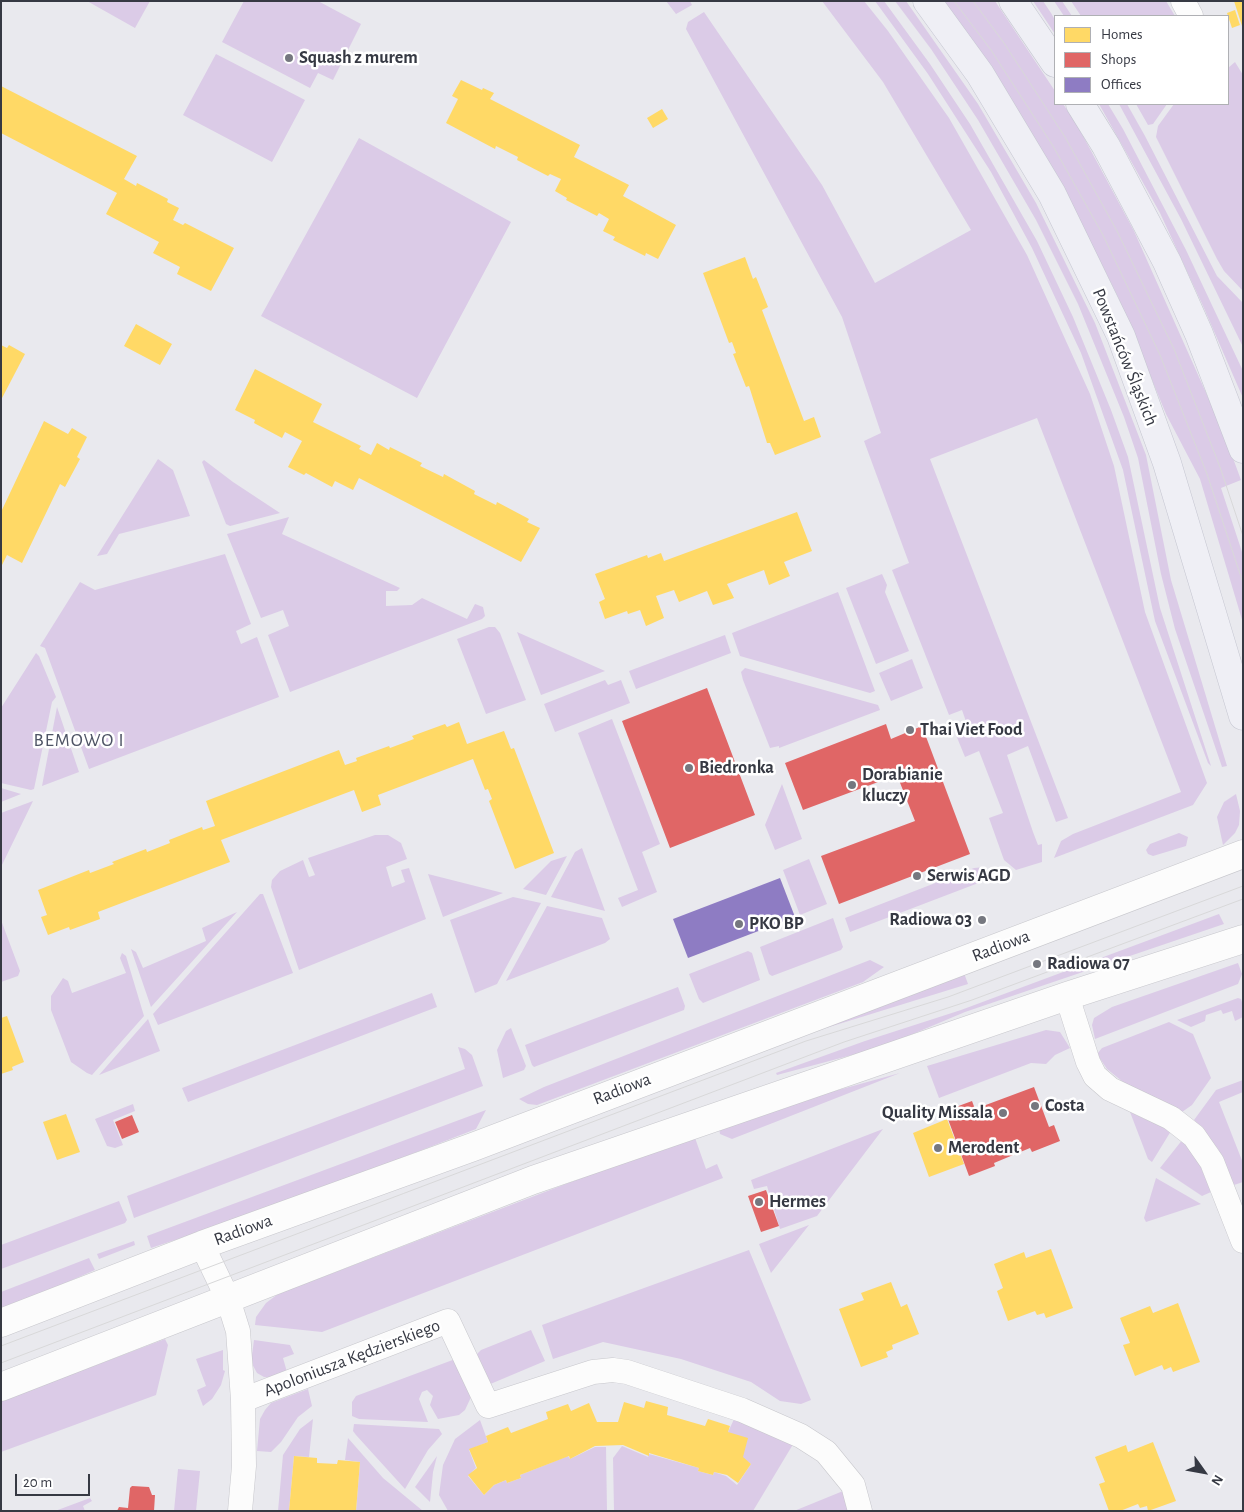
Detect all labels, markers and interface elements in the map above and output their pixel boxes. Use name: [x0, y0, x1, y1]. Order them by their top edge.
legend: [1054, 15, 1229, 105]
text: Homes: [1101, 27, 1143, 42]
place label: Squash z murem: [299, 47, 418, 69]
marker: Squash z murem: [283, 52, 295, 64]
text: Shops: [1101, 52, 1136, 67]
text: Offices: [1101, 77, 1142, 92]
street label: Powstańców Śląskich: [1088, 285, 1162, 429]
place label: Thai Viet Food: [920, 719, 1022, 741]
marker: Thai Viet Food: [904, 724, 916, 736]
district label: BEMOWO I: [32, 729, 126, 751]
place label: Biedronka: [699, 757, 774, 779]
marker: Biedronka: [683, 762, 695, 774]
place label: Dorabianie kluczy: [862, 764, 943, 806]
marker: Dorabianie kluczy: [846, 779, 858, 791]
place label: Serwis AGD: [927, 865, 1010, 887]
marker: Serwis AGD: [911, 870, 923, 882]
place label: Radiowa 03: [889, 909, 972, 931]
place label: PKO BP: [749, 913, 804, 935]
marker: Radiowa 03: [976, 914, 988, 926]
marker: PKO BP: [733, 918, 745, 930]
street label: Radiowa: [969, 925, 1033, 967]
place label: Radiowa 07: [1047, 953, 1130, 975]
marker: Radiowa 07: [1031, 958, 1043, 970]
street label: Radiowa: [590, 1068, 654, 1110]
place label: Costa: [1045, 1095, 1085, 1117]
marker: Costa: [1029, 1100, 1041, 1112]
place label: Quality Missala: [882, 1102, 993, 1124]
marker: Quality Missala: [997, 1107, 1009, 1119]
place label: Merodent: [948, 1137, 1019, 1159]
marker: Merodent: [932, 1142, 944, 1154]
place label: Hermes: [769, 1191, 826, 1213]
marker: Hermes: [753, 1196, 765, 1208]
street label: Radiowa: [211, 1210, 275, 1250]
street label: Apoloniusza Kędzierskiego: [261, 1314, 443, 1402]
north arrow: [1179, 1447, 1229, 1497]
scale bar: [18, 1464, 92, 1496]
text: N: [1208, 1472, 1225, 1488]
text: 20 m: [23, 1475, 52, 1490]

